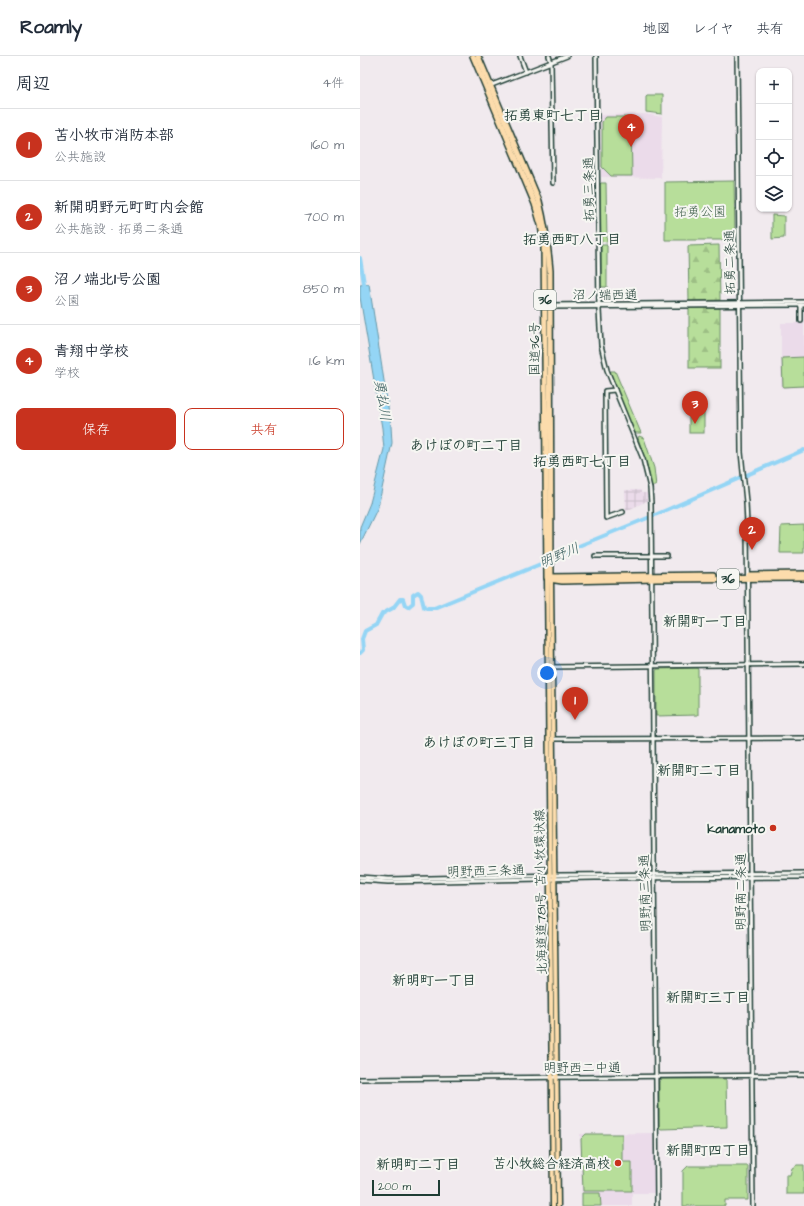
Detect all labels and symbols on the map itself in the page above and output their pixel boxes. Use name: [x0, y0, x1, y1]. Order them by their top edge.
district label: 拓勇東町七丁目: [504, 106, 602, 126]
pin: 4: [618, 114, 644, 147]
street label: 拓勇三条通: [579, 156, 599, 222]
park label: 拓勇公園: [674, 203, 726, 221]
street label: 拓勇二条通: [720, 229, 740, 295]
district label: 拓勇西町八丁目: [523, 230, 621, 250]
street label: 沼ノ端西通: [572, 286, 638, 304]
road number: 36: [534, 290, 556, 310]
street label: 国道36号: [526, 322, 544, 376]
water label: 勇払川: [369, 378, 395, 422]
pin: 3: [682, 391, 708, 424]
district label: あけぼの町二丁目: [410, 436, 522, 456]
district label: 拓勇西町七丁目: [533, 452, 631, 472]
pin: 2: [739, 517, 765, 550]
water label: 明野川: [536, 539, 583, 573]
road number: 36: [717, 569, 739, 589]
district label: 新開町一丁目: [663, 612, 747, 632]
your location: [537, 663, 557, 683]
pin: 1: [562, 687, 588, 720]
district label: あけぼの町三丁目: [423, 733, 535, 753]
district label: 新開町二丁目: [657, 761, 741, 781]
street label: 北海道道781号 苫小牧環状線: [531, 808, 551, 975]
place label: kanamoto: [707, 820, 766, 838]
marker: kanamoto: [768, 823, 778, 833]
street label: 明野南二条通: [732, 853, 750, 931]
street label: 明野南三条通: [635, 854, 655, 932]
street label: 明野西三条通: [447, 861, 525, 881]
district label: 新明町一丁目: [392, 971, 476, 991]
district label: 新開町三丁目: [666, 988, 750, 1008]
street label: 明野西二中通: [543, 1059, 621, 1077]
district label: 新開町四丁目: [666, 1141, 750, 1161]
district label: 新明町二丁目: [376, 1155, 460, 1175]
place label: 苫小牧総合経済高校: [493, 1155, 610, 1173]
marker: 苫小牧総合経済高校: [613, 1158, 623, 1168]
scale bar: [372, 1178, 440, 1197]

